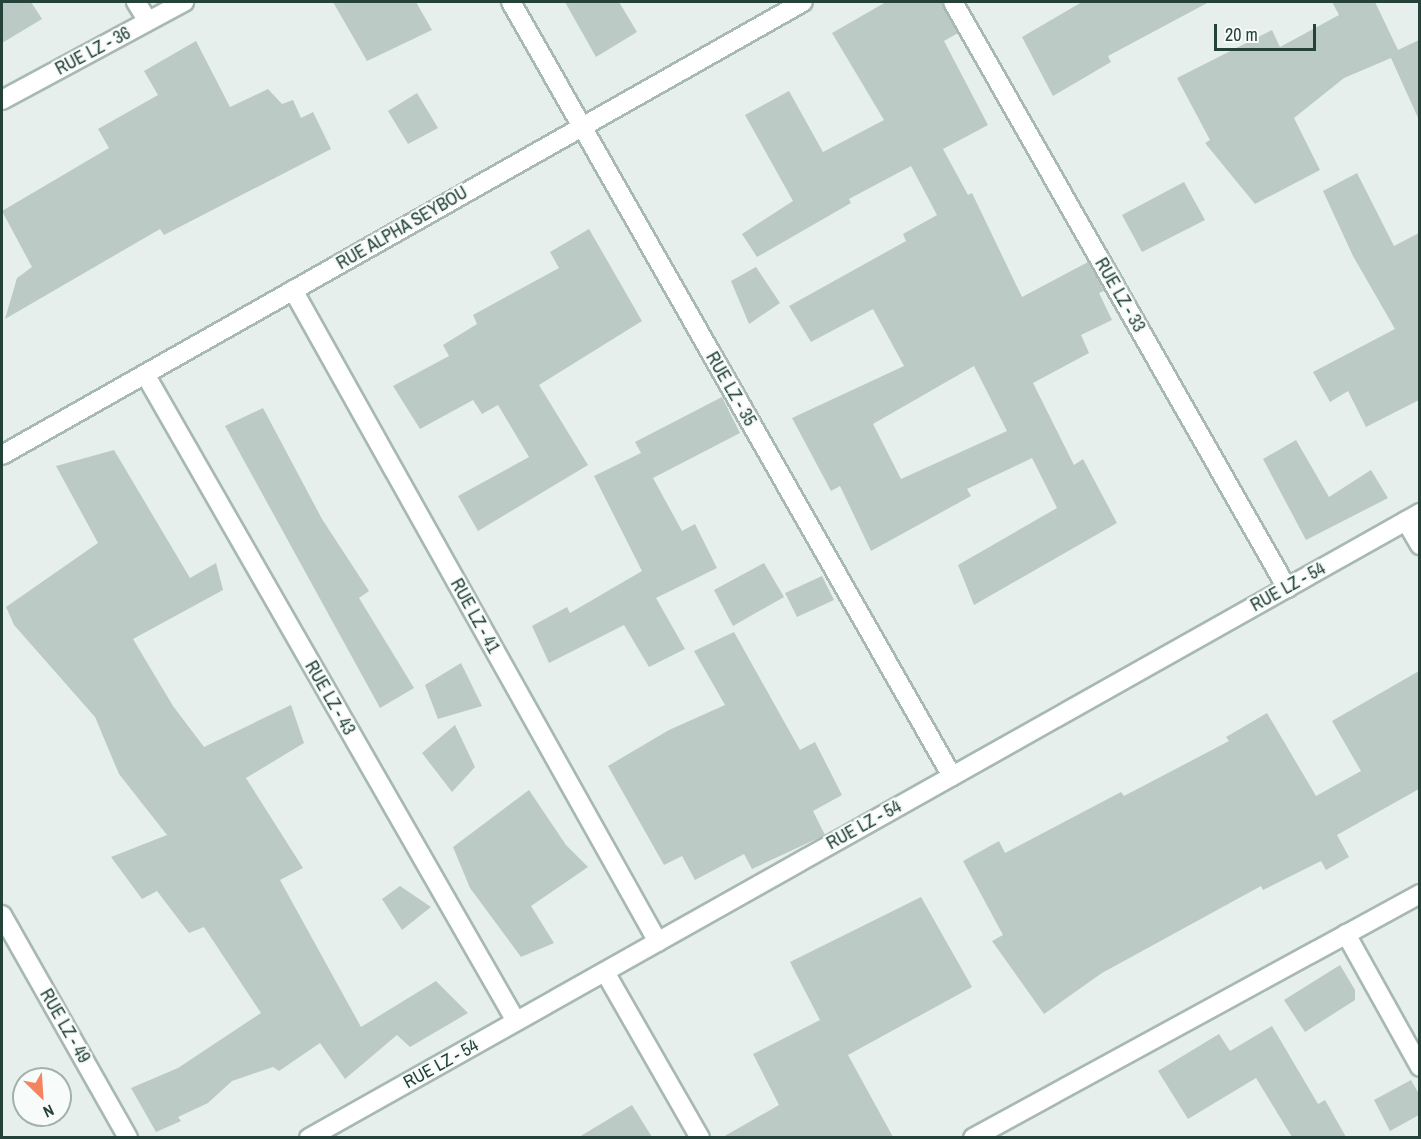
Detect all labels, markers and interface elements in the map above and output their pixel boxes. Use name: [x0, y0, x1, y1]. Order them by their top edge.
scale bar: [1217, 12, 1319, 50]
street label: RUE LZ - 36: [52, 22, 134, 80]
text: 20 m: [1225, 22, 1258, 47]
street label: RUE ALPHA SEYBOU: [332, 181, 472, 275]
street label: RUE LZ - 33: [1090, 254, 1150, 336]
street label: RUE LZ - 35: [701, 348, 761, 430]
street label: RUE LZ - 54: [1247, 558, 1329, 616]
street label: RUE LZ - 41: [446, 575, 504, 657]
street label: RUE LZ - 43: [300, 657, 360, 739]
street label: RUE LZ - 54: [823, 796, 905, 854]
street label: RUE LZ - 49: [35, 985, 95, 1067]
street label: RUE LZ - 54: [400, 1035, 482, 1093]
north arrow: [12, 1067, 72, 1127]
text: N: [40, 1100, 58, 1123]

